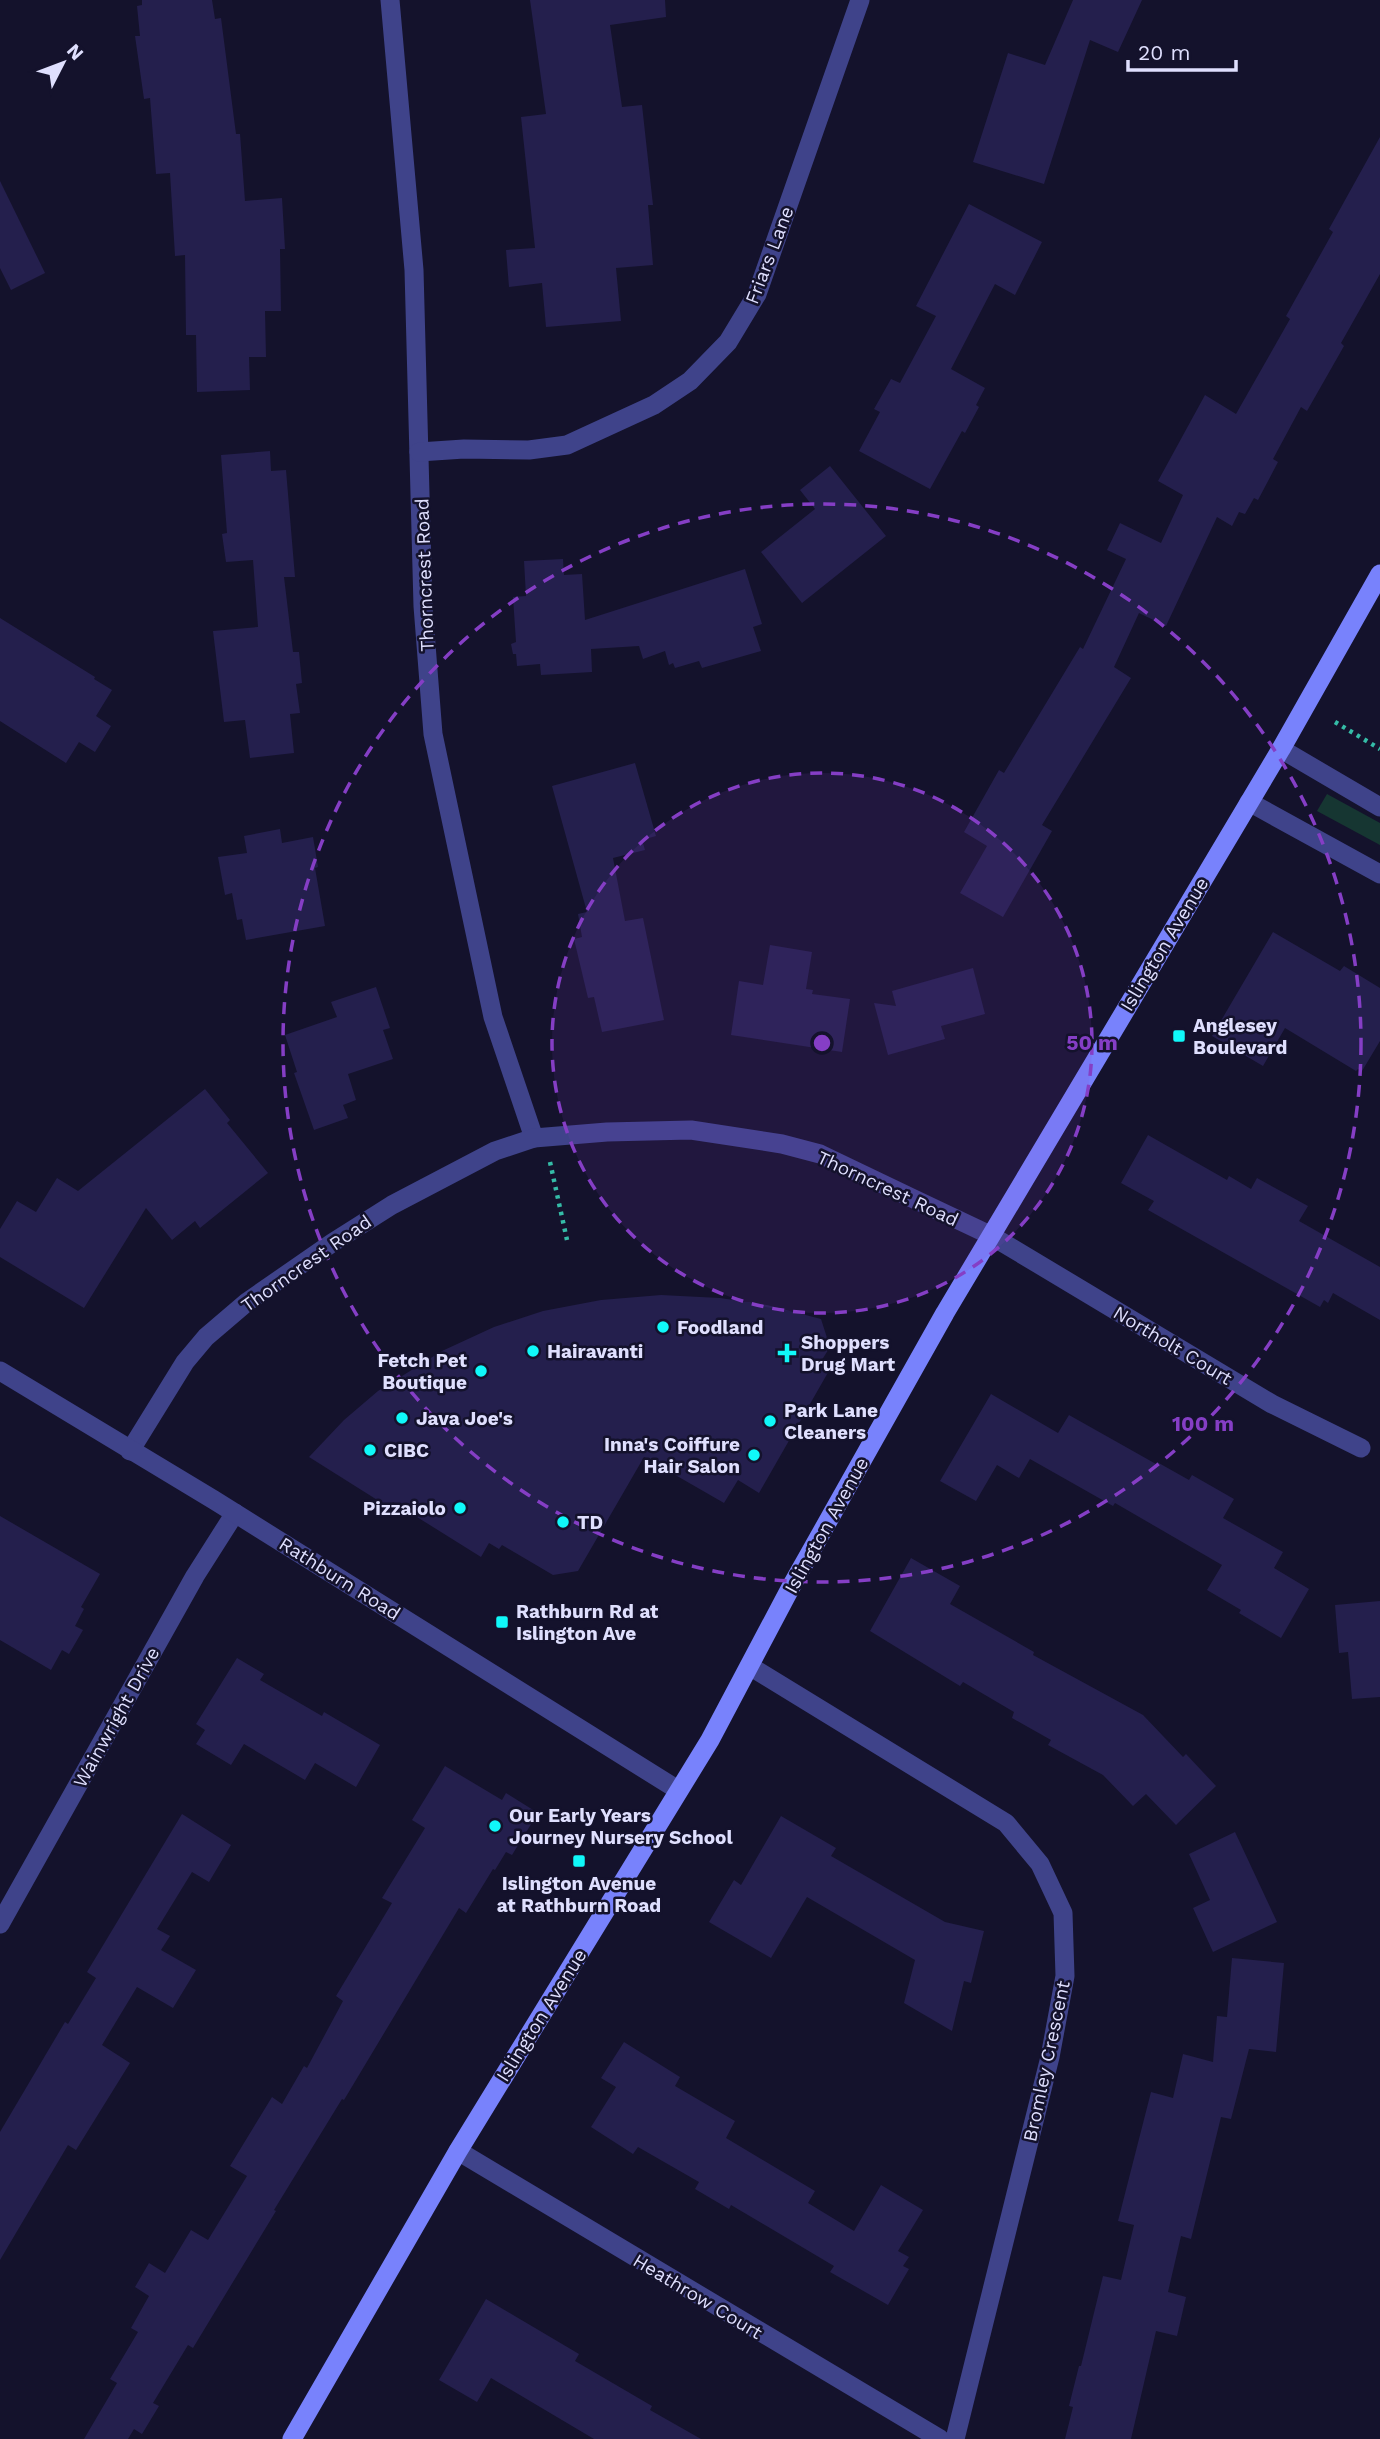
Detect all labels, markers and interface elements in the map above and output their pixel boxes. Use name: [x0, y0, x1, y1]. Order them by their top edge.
north arrow: [28, 28, 98, 98]
scale bar: [1128, 28, 1236, 72]
text: N: [62, 39, 89, 65]
text: 20 m: [1138, 40, 1190, 65]
street label: Friars Lane: [740, 203, 799, 307]
street label: Thorncrest Road: [410, 498, 439, 652]
street label: Islington Avenue: [1115, 873, 1213, 1015]
place label: Anglesey Boulevard: [1193, 1014, 1287, 1059]
marker: Anglesey Boulevard: [1171, 1028, 1187, 1044]
text: 50 m: [1066, 1030, 1118, 1055]
centre of rings: [810, 1031, 834, 1055]
street label: Thorncrest Road: [813, 1146, 962, 1231]
street label: Thorncrest Road: [237, 1210, 376, 1317]
street label: Northolt Court: [1109, 1301, 1236, 1390]
place label: Foodland: [677, 1316, 763, 1339]
marker: Foodland: [655, 1319, 671, 1335]
place label: Shoppers Drug Mart: [801, 1331, 896, 1376]
place label: Hairavanti: [547, 1340, 643, 1363]
marker: Hairavanti: [525, 1343, 541, 1359]
marker: Shoppers Drug Mart: [779, 1345, 795, 1361]
place label: Fetch Pet Boutique: [378, 1349, 468, 1394]
marker: Fetch Pet Boutique: [473, 1363, 489, 1379]
place label: Park Lane Cleaners: [784, 1399, 878, 1444]
place label: Java Joe's: [416, 1407, 513, 1430]
marker: Java Joe's: [394, 1410, 410, 1426]
text: 100 m: [1172, 1411, 1234, 1436]
marker: Park Lane Cleaners: [762, 1413, 778, 1429]
place label: Inna's Coiffure Hair Salon: [604, 1433, 740, 1478]
place label: CIBC: [384, 1439, 429, 1462]
marker: CIBC: [362, 1442, 378, 1458]
marker: Inna's Coiffure Hair Salon: [746, 1447, 762, 1463]
street label: Islington Avenue: [779, 1453, 873, 1597]
place label: Pizzaiolo: [363, 1497, 446, 1520]
marker: Pizzaiolo: [452, 1500, 468, 1516]
place label: TD: [577, 1511, 603, 1534]
marker: TD: [555, 1514, 571, 1530]
street label: Rathburn Road: [275, 1532, 405, 1625]
place label: Rathburn Rd at Islington Ave: [516, 1600, 659, 1645]
marker: Rathburn Rd at Islington Ave: [494, 1614, 510, 1630]
street label: Wainwright Drive: [68, 1643, 165, 1791]
place label: Our Early Years Journey Nursery School: [509, 1804, 733, 1849]
marker: Our Early Years Journey Nursery School: [487, 1818, 503, 1834]
marker: Islington Avenue at Rathburn Road: [571, 1853, 587, 1869]
place label: Islington Avenue at Rathburn Road: [497, 1872, 661, 1917]
street label: Islington Avenue: [491, 1945, 592, 2086]
street label: Bromley Crescent: [1018, 1978, 1075, 2144]
street label: Heathrow Court: [629, 2249, 767, 2344]

